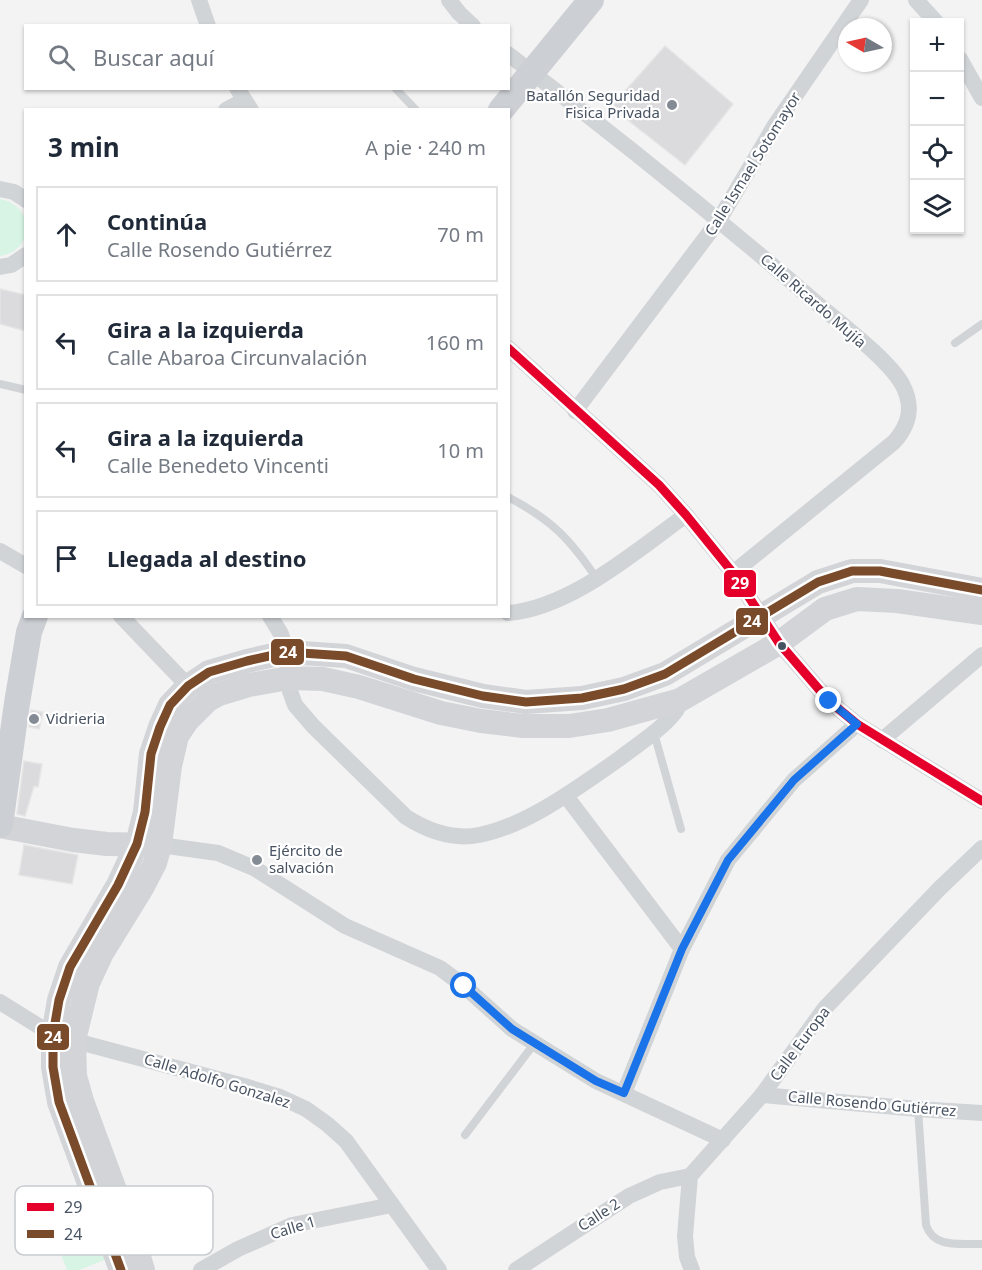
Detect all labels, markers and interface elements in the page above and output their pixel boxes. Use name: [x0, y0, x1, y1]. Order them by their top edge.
north arrow: [838, 18, 892, 72]
map controls: [910, 18, 964, 234]
button: +: [910, 18, 964, 72]
search box: [24, 24, 510, 90]
icon: search: [45, 41, 78, 74]
text: Buscar aquí: [93, 42, 214, 72]
button: −: [910, 72, 964, 126]
place label: Batallón Seguridad Fisica Privada: [526, 85, 660, 122]
street label: Calle Ismael Sotomayor: [700, 88, 805, 239]
marker: Batallón Seguridad Fisica Privada: [665, 98, 679, 112]
button: locate: [910, 126, 964, 180]
text: 3 min: [48, 129, 120, 165]
text: A pie · 240 m: [365, 134, 486, 161]
button: layers: [910, 180, 964, 234]
text: Continúa: [107, 206, 207, 236]
icon: ahead: [50, 218, 83, 251]
text: 70 m: [437, 221, 484, 248]
text: Calle Rosendo Gutiérrez: [107, 236, 332, 263]
street label: Calle Ricardo Mujía: [757, 249, 871, 352]
text: Gira a la izquierda: [107, 314, 304, 344]
icon: left: [50, 326, 83, 359]
text: 160 m: [426, 329, 484, 356]
text: Calle Abaroa Circunvalación: [107, 344, 367, 371]
text: Gira a la izquierda: [107, 422, 304, 452]
icon: left: [50, 434, 83, 467]
text: 10 m: [437, 437, 484, 464]
text: Calle Benedeto Vincenti: [107, 452, 329, 479]
icon: arrive: [50, 542, 83, 575]
text: Llegada al destino: [107, 543, 307, 573]
line badge: 29: [723, 569, 757, 598]
text: 29: [731, 572, 749, 594]
line badge: 24: [735, 607, 769, 636]
text: 24: [743, 610, 761, 632]
line badge: 24: [270, 638, 305, 666]
unlabelled marker: [776, 640, 788, 652]
text: 24: [279, 641, 297, 663]
route end: [815, 687, 841, 713]
place label: Vidrieria: [46, 708, 105, 728]
marker: Vidrieria: [27, 712, 41, 726]
place label: Ejército de salvación: [269, 840, 343, 877]
marker: Ejército de salvación: [250, 853, 264, 867]
route start: [450, 972, 476, 998]
street label: Calle Europa: [765, 1002, 834, 1085]
line badge: 24: [36, 1023, 70, 1051]
text: 24: [44, 1026, 62, 1048]
street label: Calle Adolfo Gonzalez: [142, 1048, 293, 1112]
street label: Calle Rosendo Gutiérrez: [787, 1086, 957, 1120]
legend: [15, 1186, 213, 1255]
street label: Calle 2: [573, 1193, 623, 1235]
text: 29: [64, 1196, 82, 1218]
street label: Calle 1: [268, 1211, 318, 1243]
text: 24: [64, 1223, 82, 1245]

